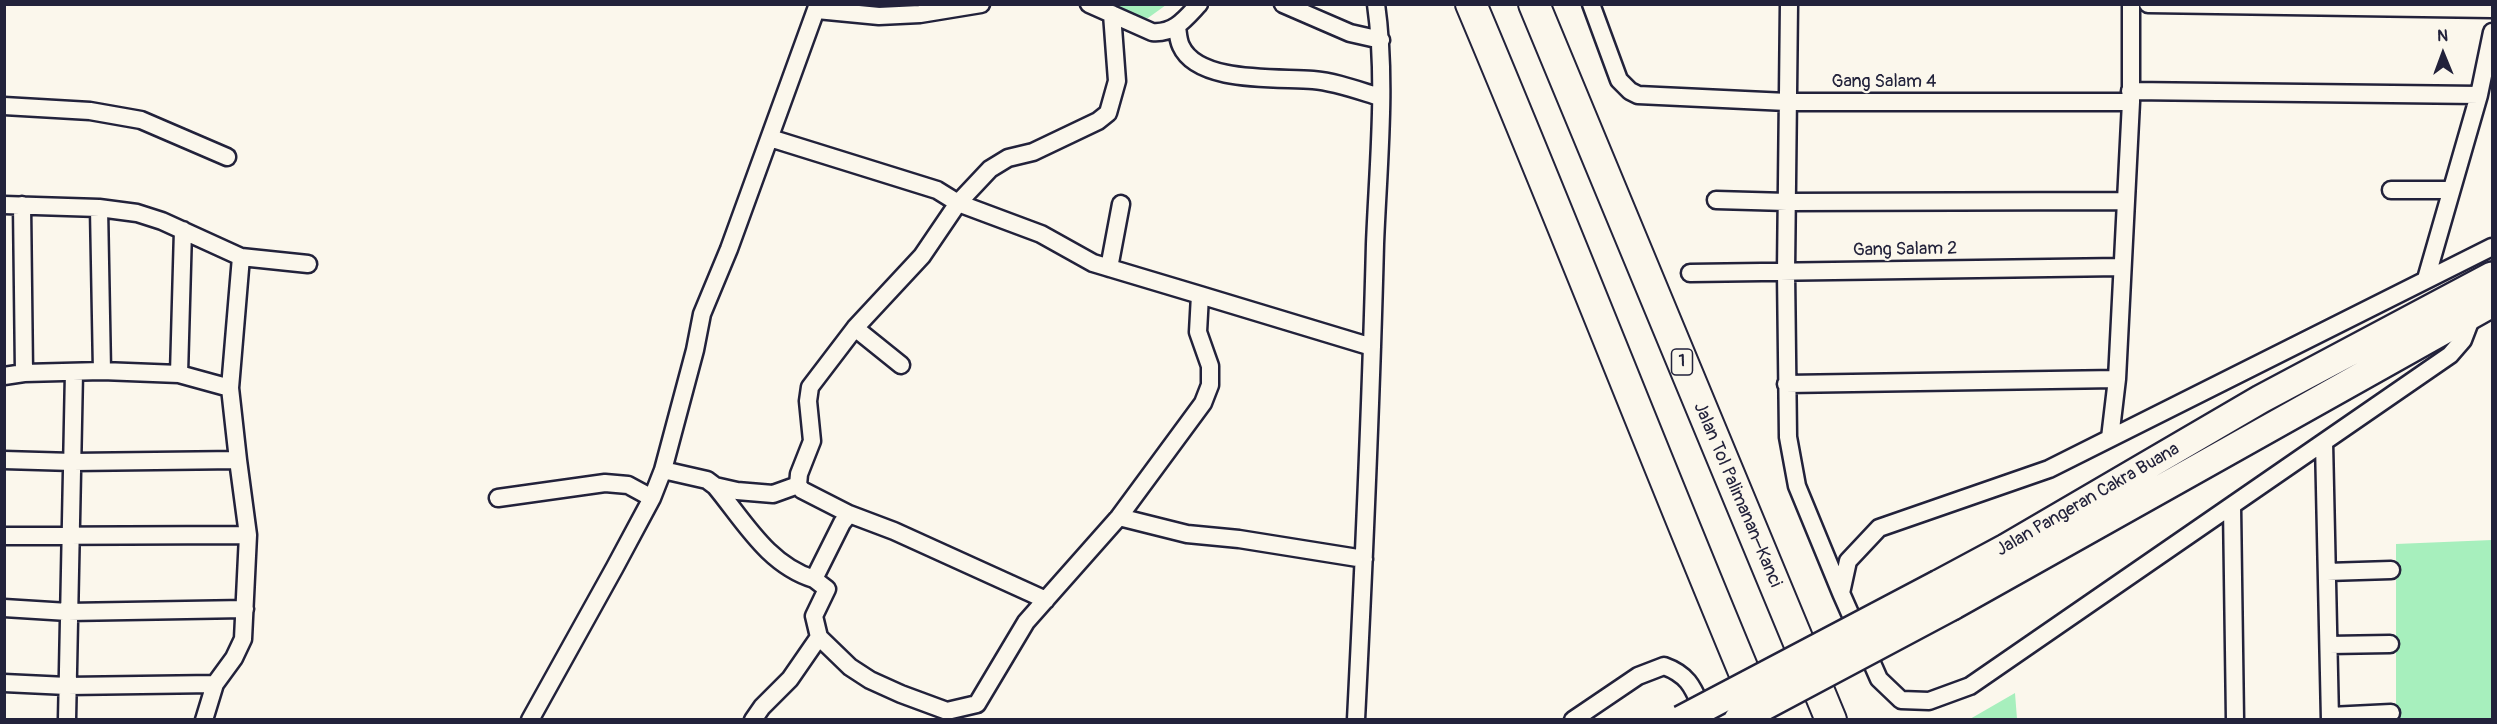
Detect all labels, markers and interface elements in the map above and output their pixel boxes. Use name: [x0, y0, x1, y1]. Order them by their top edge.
north arrow: [2413, 24, 2473, 84]
text: N: [2437, 26, 2448, 46]
street label: Gang Salam 4: [1832, 71, 1936, 93]
street label: Gang Salam 2: [1853, 238, 1957, 262]
road number: 1: [1672, 349, 1692, 375]
street label: Jalan Tol Palimanan–Kanci: [1688, 399, 1786, 591]
street label: Jalan Pangeran Cakra Buana: [1993, 439, 2183, 561]

